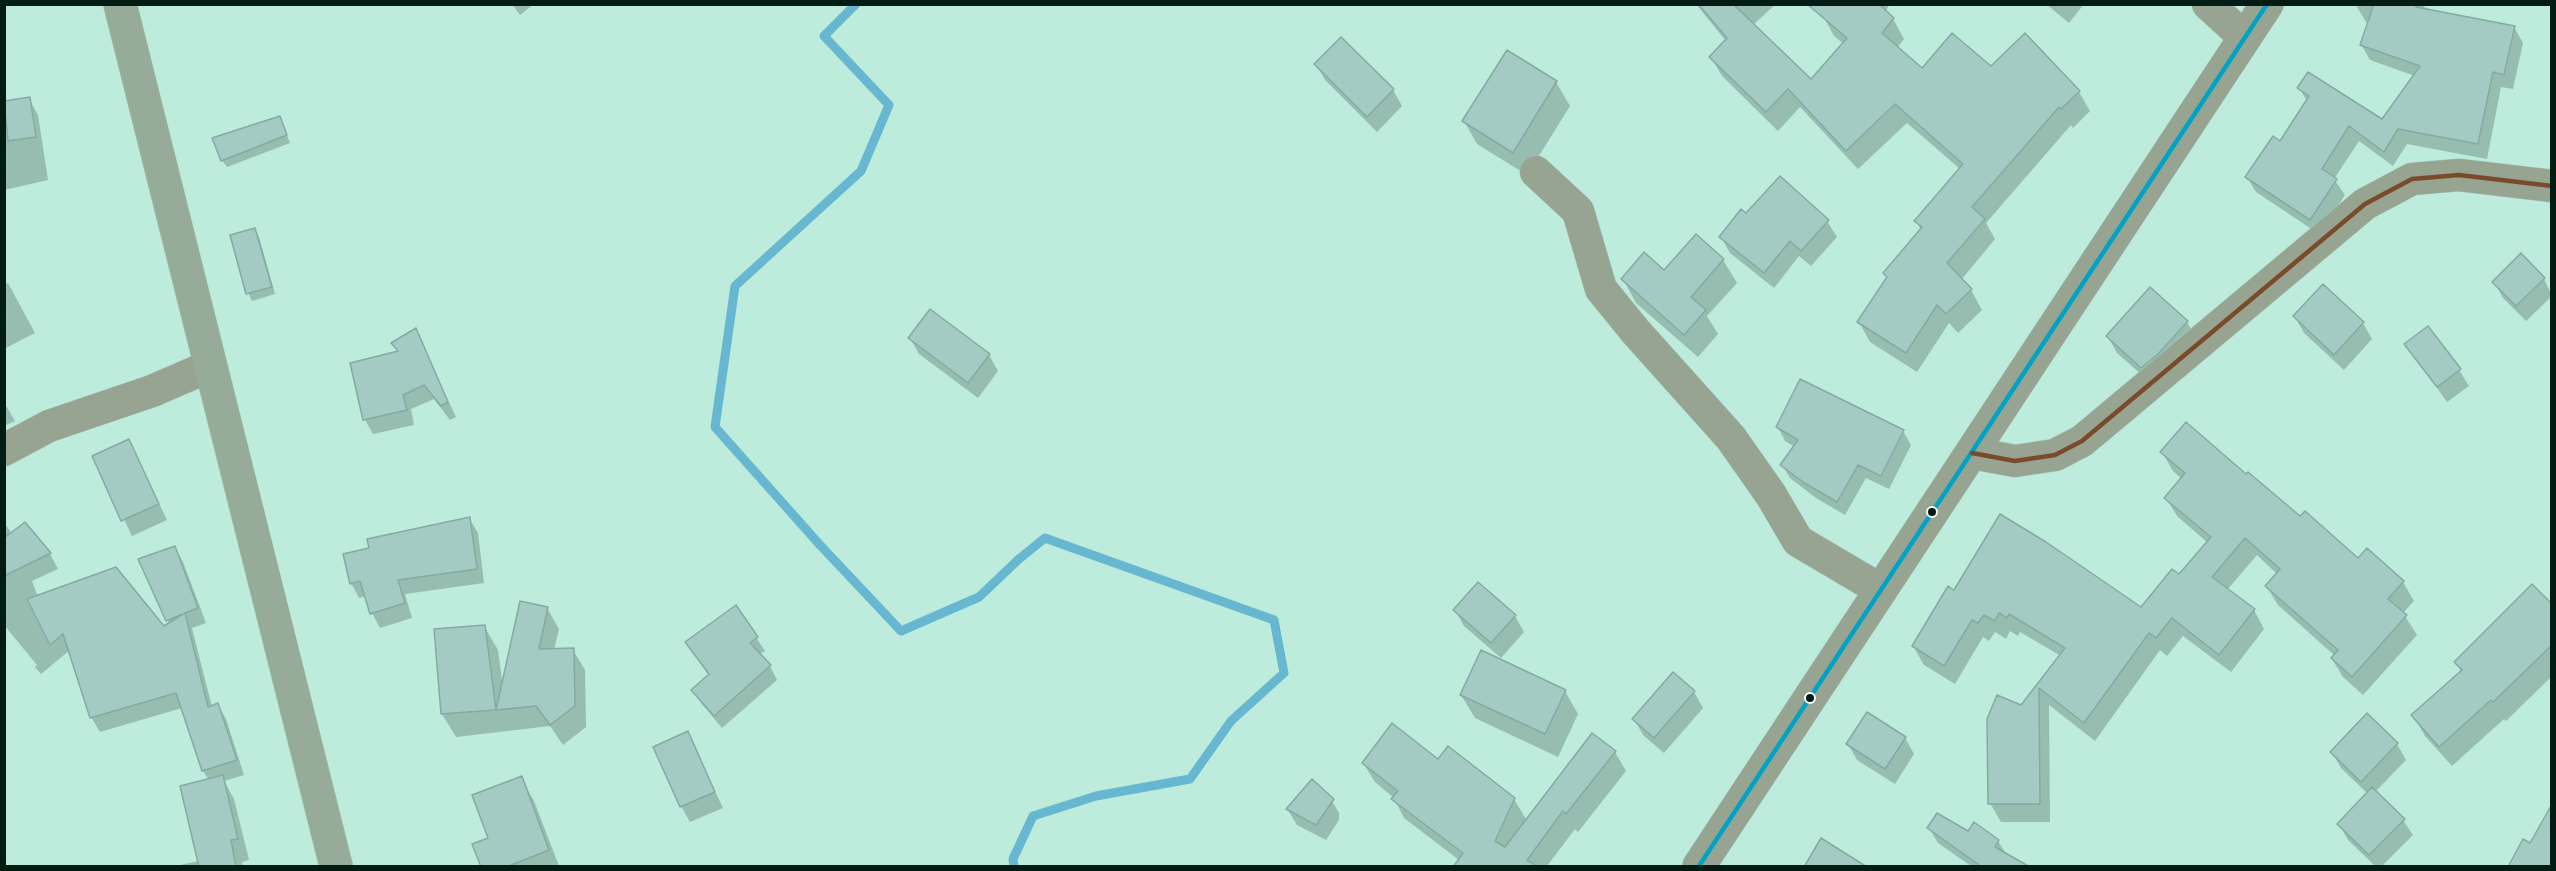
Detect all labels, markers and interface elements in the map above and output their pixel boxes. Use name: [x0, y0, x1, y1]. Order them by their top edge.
unlabelled marker: [1926, 506, 1938, 518]
unlabelled marker: [1804, 692, 1816, 704]

